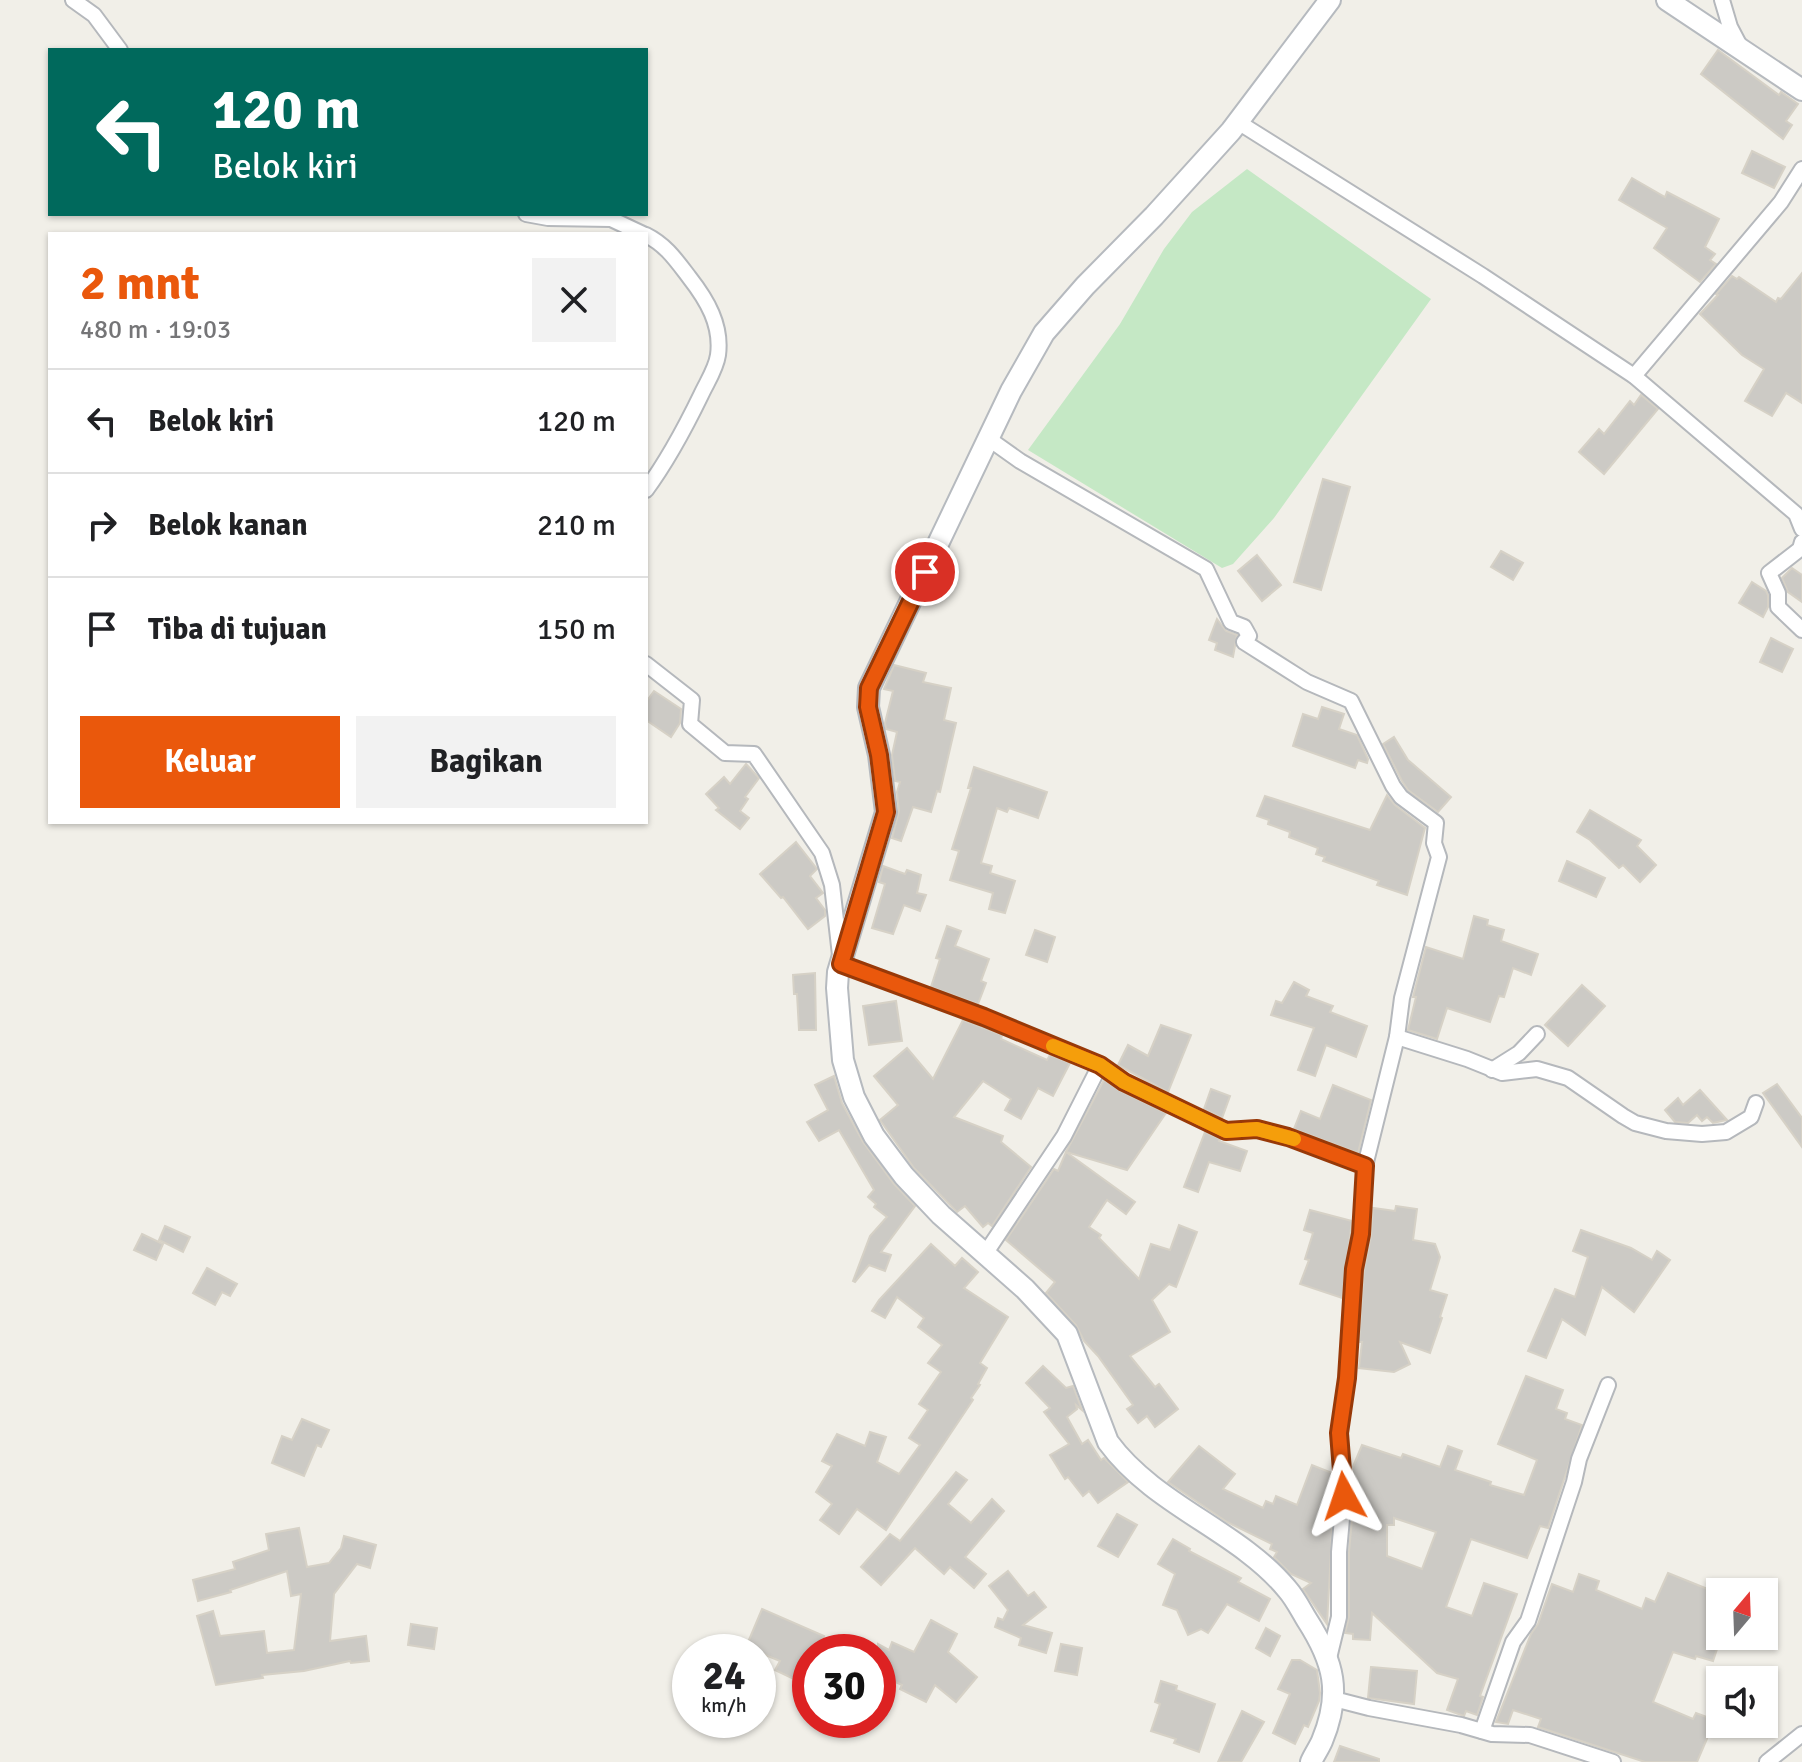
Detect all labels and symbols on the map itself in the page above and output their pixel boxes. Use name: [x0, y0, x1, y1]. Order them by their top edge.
pin: [891, 538, 959, 606]
position arrow: [1302, 1454, 1386, 1538]
north arrow: [1706, 1578, 1778, 1650]
speed limit sign: 30: [792, 1634, 896, 1738]

